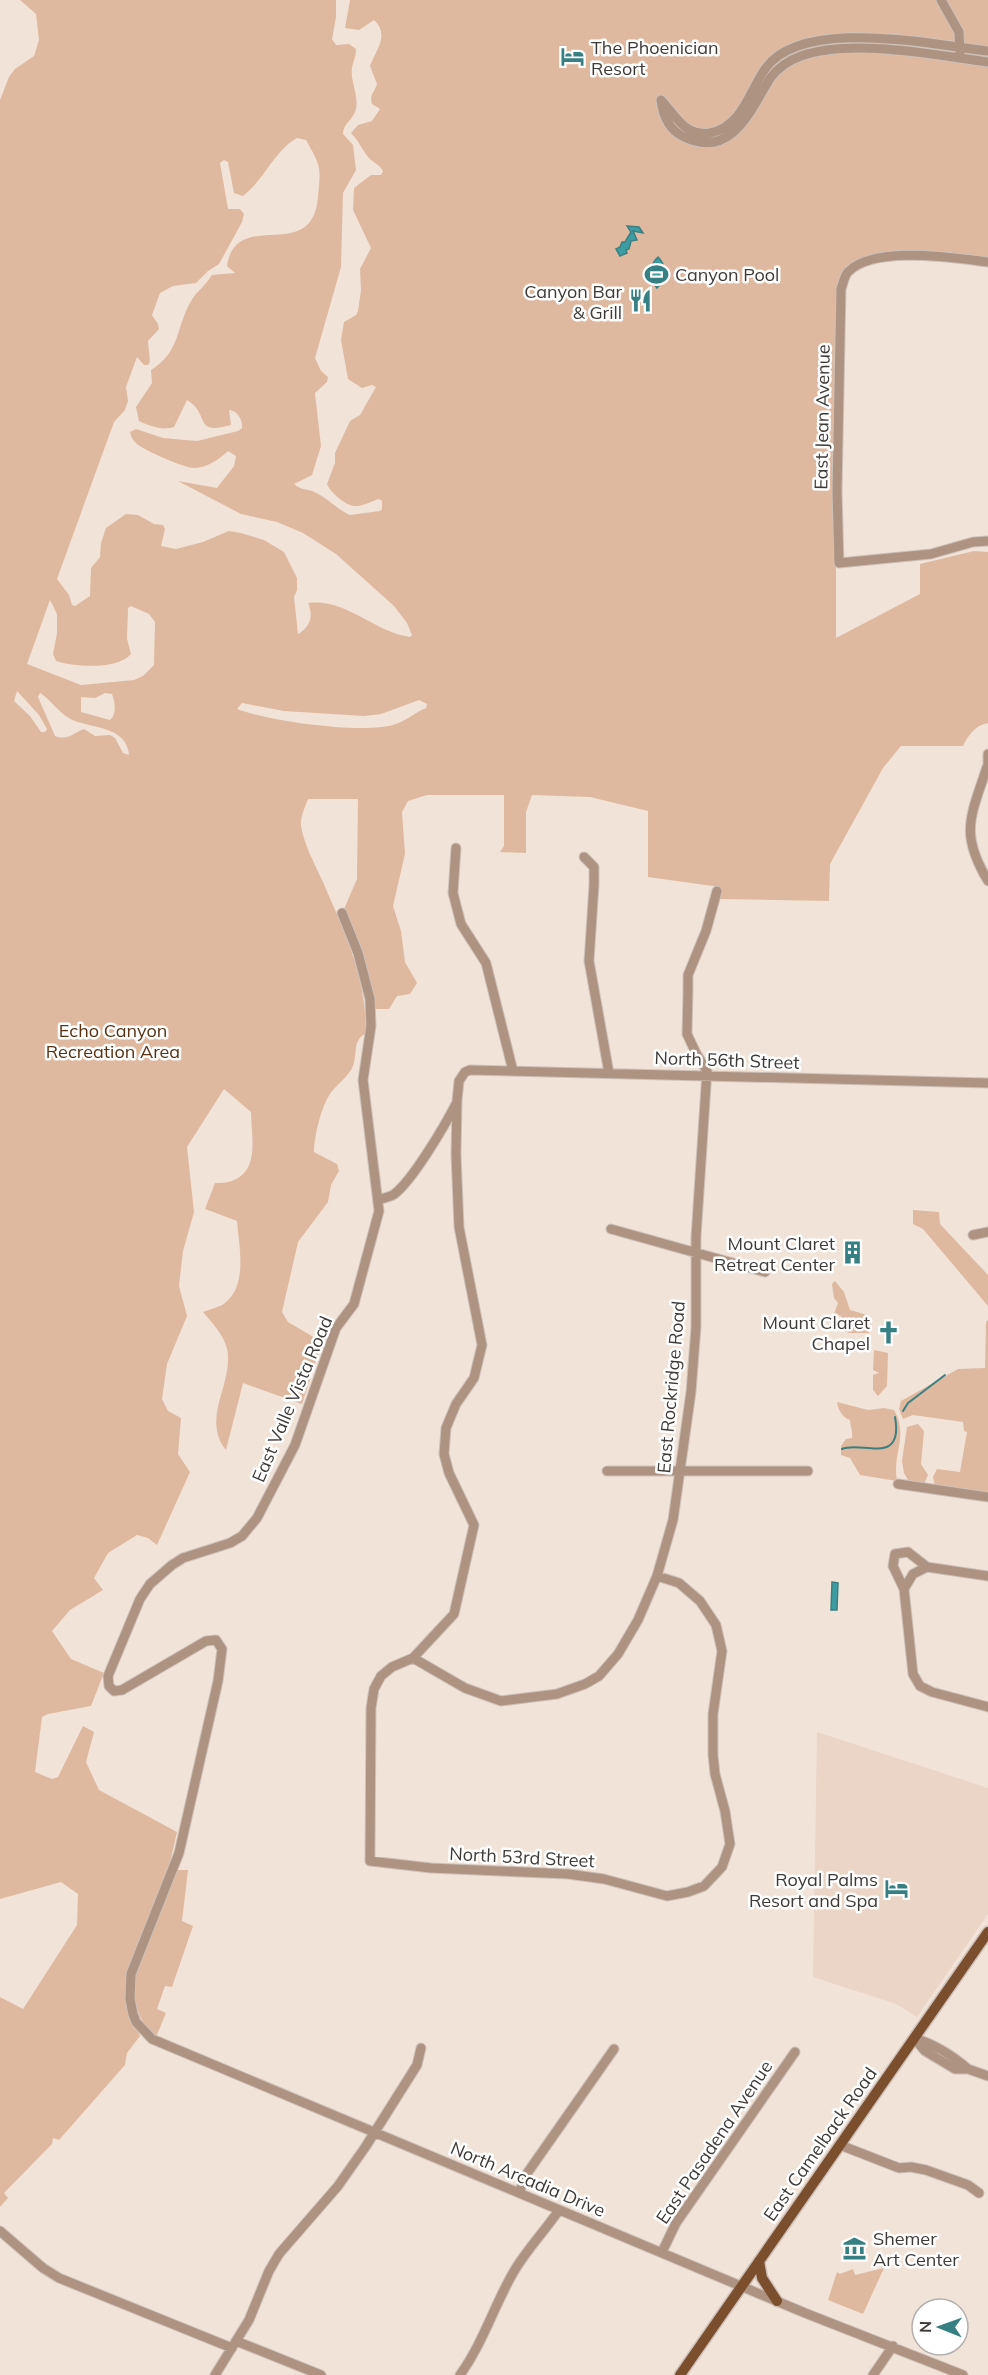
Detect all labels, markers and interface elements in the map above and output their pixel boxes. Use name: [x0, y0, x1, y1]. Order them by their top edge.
place label: The Phoenician Resort: [591, 36, 719, 80]
hotel icon: The Phoenician Resort: [560, 44, 586, 70]
sports icon: Canyon Pool: [644, 261, 670, 287]
place label: Canyon Pool: [675, 263, 779, 286]
place label: Canyon Bar & Grill: [524, 280, 622, 324]
restaurant icon: Canyon Bar & Grill: [627, 288, 653, 314]
street label: East Jean Avenue: [809, 344, 835, 490]
park label: Echo Canyon Recreation Area: [46, 1019, 180, 1063]
street label: North 56th Street: [654, 1046, 800, 1074]
place label: Mount Claret Retreat Center: [714, 1232, 835, 1276]
building icon: Mount Claret Retreat Center: [840, 1240, 866, 1266]
street label: East Rockridge Road: [652, 1300, 690, 1474]
place label: Mount Claret Chapel: [762, 1311, 870, 1355]
street label: East Valle Vista Road: [247, 1313, 337, 1485]
church icon: Mount Claret Chapel: [875, 1319, 901, 1345]
street label: North 53rd Street: [449, 1842, 595, 1872]
place label: Royal Palms Resort and Spa: [749, 1868, 878, 1912]
hotel icon: Royal Palms Resort and Spa: [883, 1876, 909, 1902]
street label: East Pasadena Avenue: [651, 2056, 777, 2228]
street label: East Camelback Road: [758, 2063, 882, 2225]
street label: North Arcadia Drive: [447, 2136, 609, 2222]
place label: Shemer Art Center: [873, 2227, 959, 2271]
museum icon: Shemer Art Center: [842, 2235, 868, 2261]
north arrow: [910, 2297, 970, 2357]
text: N: [915, 2321, 935, 2333]

